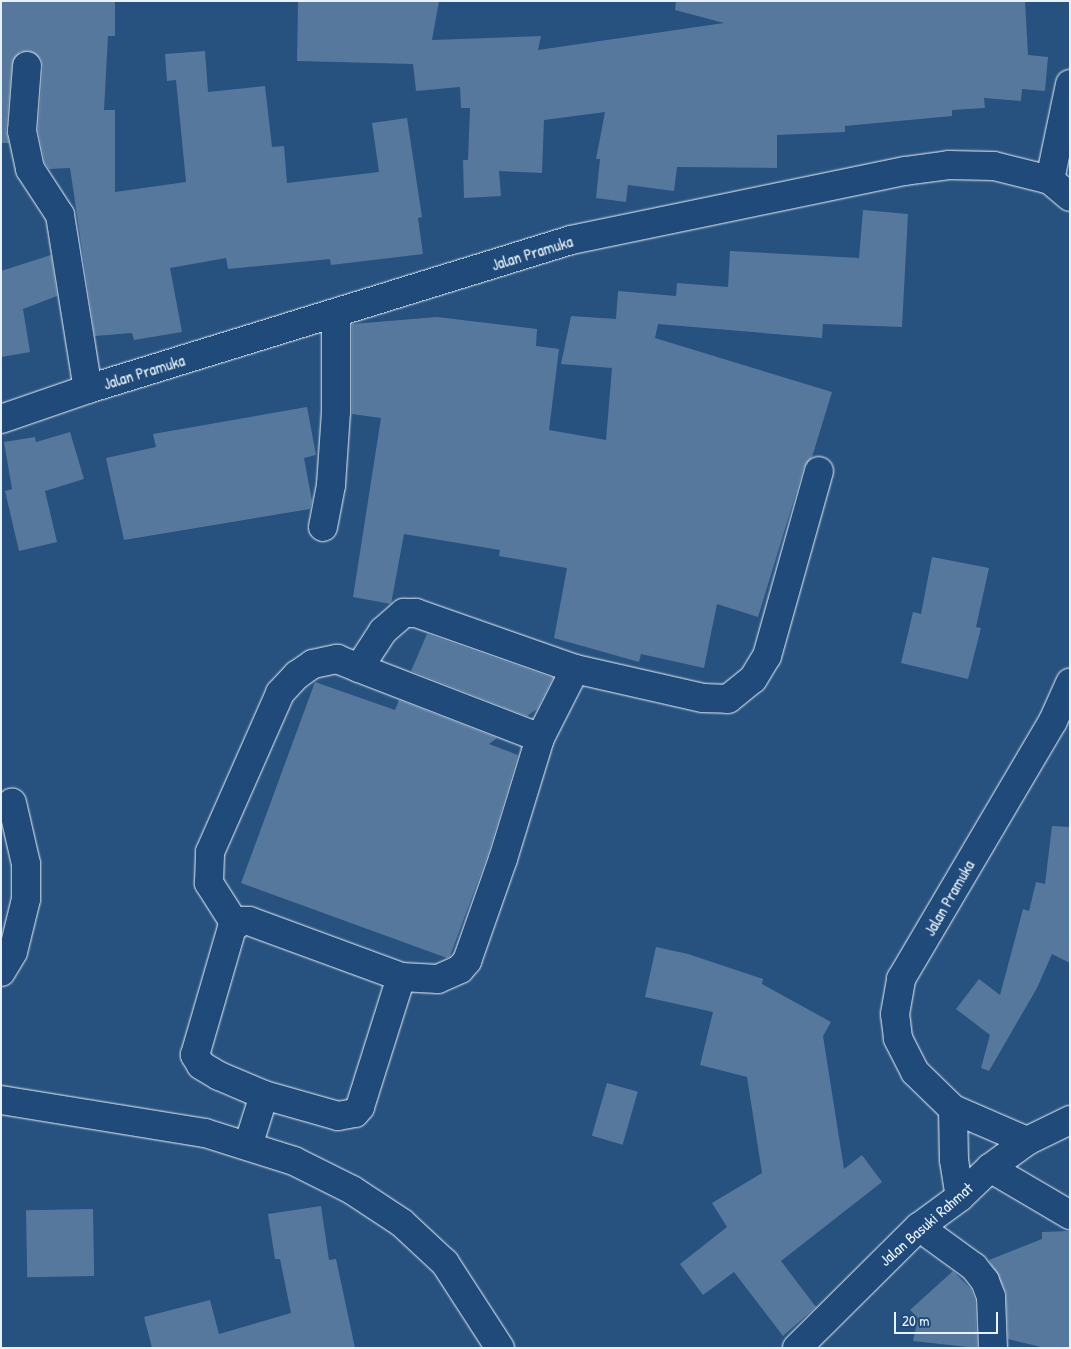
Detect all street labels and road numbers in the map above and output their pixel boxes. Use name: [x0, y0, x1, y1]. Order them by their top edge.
street label: Jalan Pramuka: [489, 232, 575, 274]
street label: Jalan Pramuka: [101, 351, 187, 393]
street label: Jalan Pramuka: [920, 857, 978, 939]
street label: Jalan Basuki Rahmat: [875, 1178, 977, 1270]

